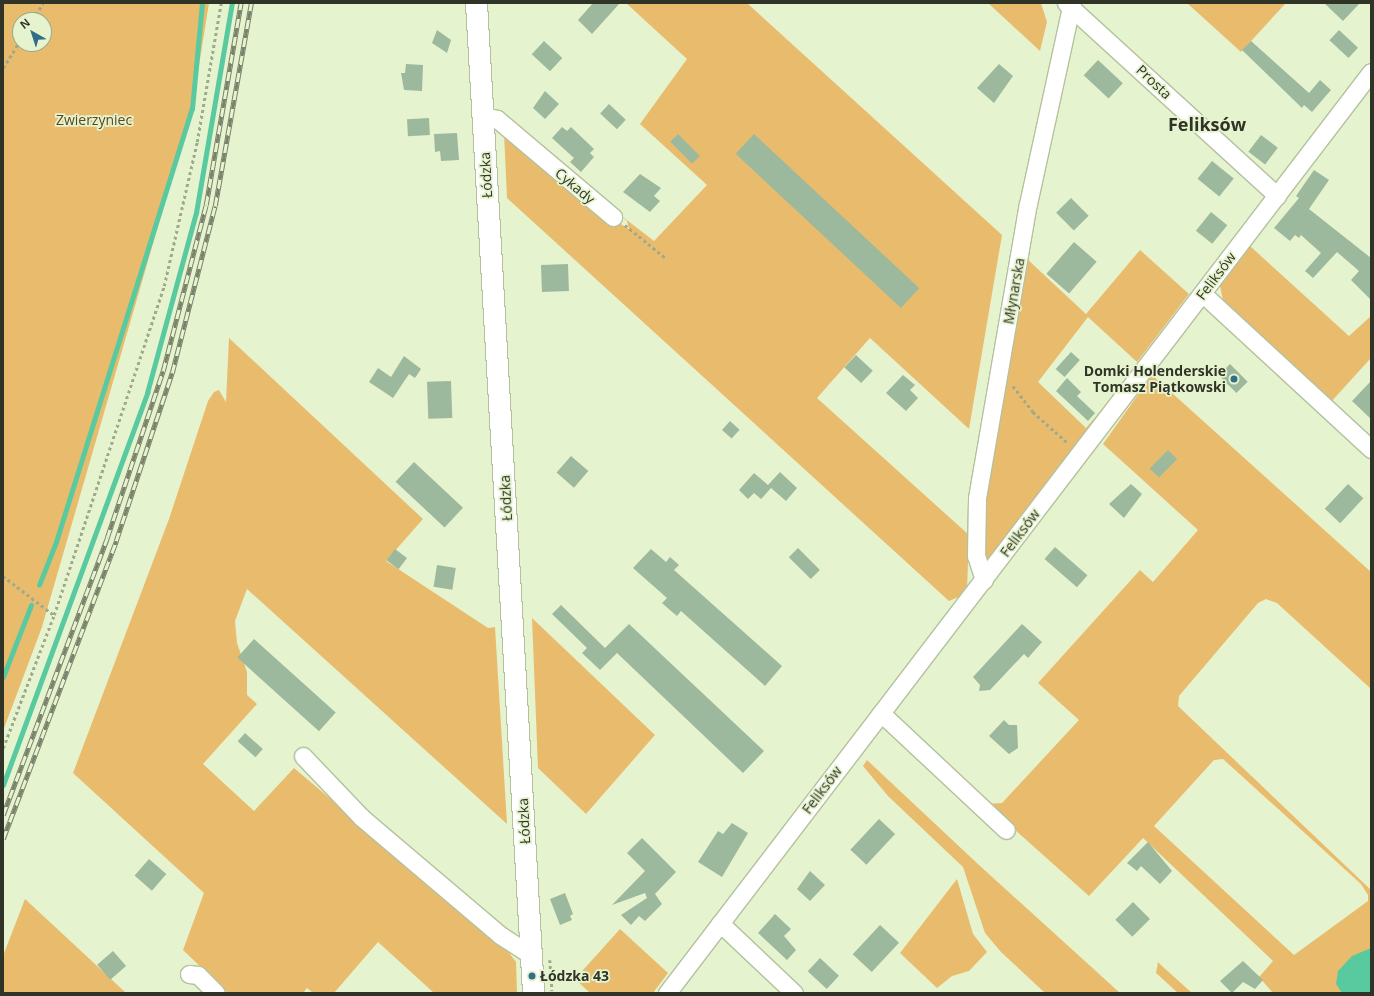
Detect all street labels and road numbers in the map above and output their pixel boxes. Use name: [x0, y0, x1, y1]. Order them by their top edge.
street label: Prosta: [1133, 62, 1175, 102]
street label: Łódzka: [476, 152, 496, 198]
street label: Cykady: [552, 165, 598, 207]
street label: Feliksów: [1193, 249, 1239, 303]
street label: Młynarska: [1000, 257, 1028, 325]
street label: Łódzka: [496, 475, 516, 521]
street label: Feliksów: [997, 506, 1043, 560]
street label: Feliksów: [799, 763, 845, 817]
street label: Łódzka: [514, 798, 534, 844]

